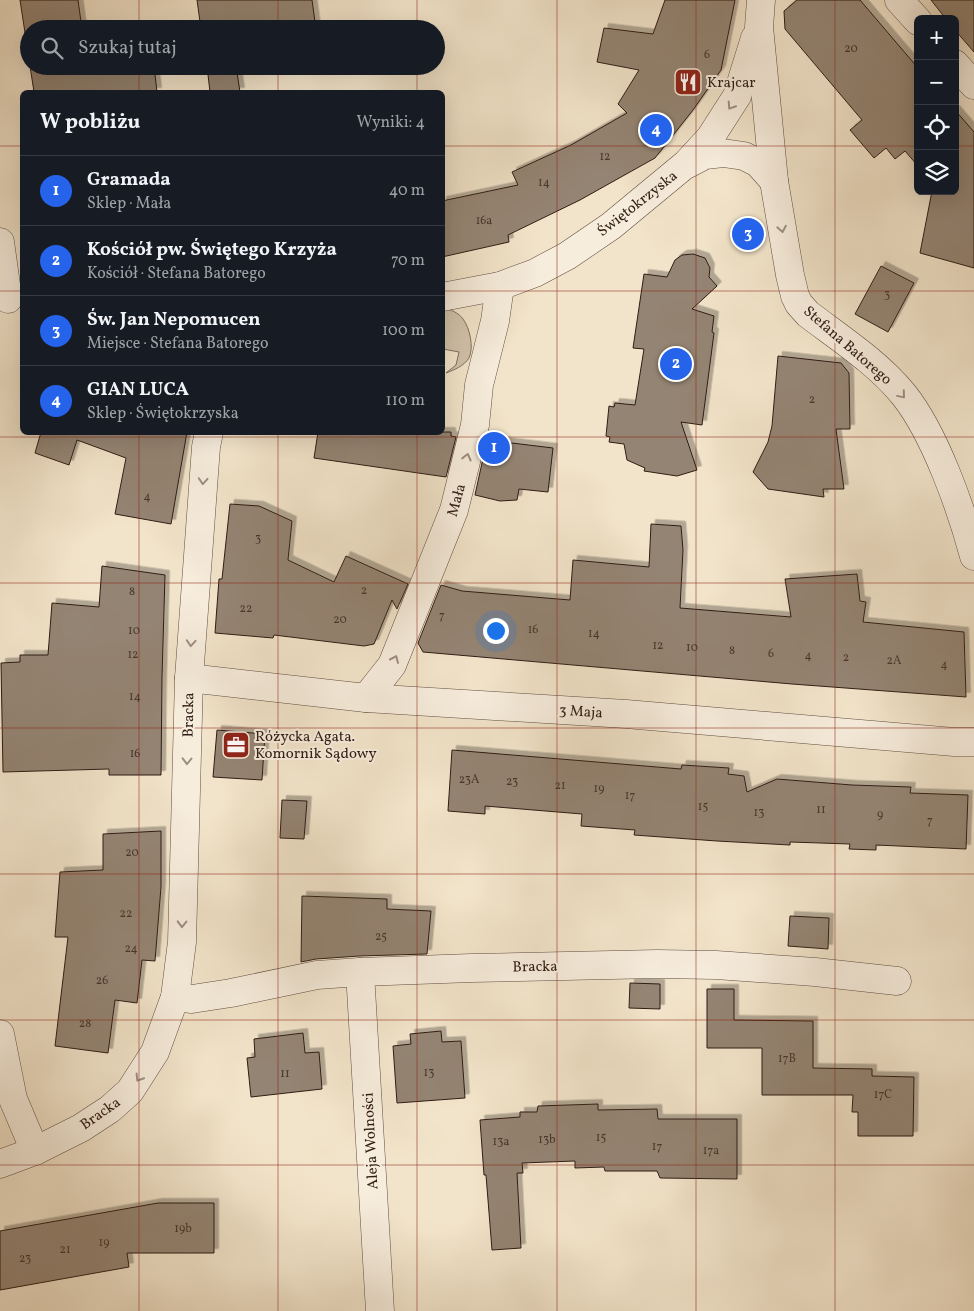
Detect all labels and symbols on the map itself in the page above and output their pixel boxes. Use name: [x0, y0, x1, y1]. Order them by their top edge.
house number: 20: [844, 41, 858, 57]
house number: 6: [704, 47, 710, 63]
restaurant icon: Krajcar: [673, 67, 703, 97]
place label: Krajcar: [707, 73, 756, 94]
one-way arrow: [727, 101, 737, 110]
pin: 4: [640, 111, 672, 149]
house number: 12: [599, 149, 611, 165]
street label: Świętokrzyska: [593, 166, 682, 242]
house number: 14: [538, 175, 550, 191]
house number: 16a: [476, 213, 492, 229]
pin: 3: [732, 215, 764, 253]
one-way arrow: [776, 225, 786, 234]
house number: 3: [884, 287, 890, 303]
street label: Stefana Batorego: [798, 302, 896, 391]
pin: 2: [660, 345, 692, 383]
one-way arrow: [897, 389, 906, 398]
house number: 2: [809, 392, 815, 408]
pin: 1: [478, 429, 510, 467]
one-way arrow: [461, 452, 472, 461]
one-way arrow: [198, 477, 209, 485]
street label: Mała: [443, 481, 472, 519]
house number: 4: [143, 489, 151, 505]
house number: 3: [255, 531, 261, 547]
house number: 2: [361, 583, 367, 599]
house number: 8: [129, 584, 135, 600]
house number: 22: [240, 601, 252, 617]
house number: 7: [439, 608, 445, 624]
house number: 20: [333, 612, 347, 628]
your location: [483, 618, 509, 644]
house number: 16: [528, 622, 538, 638]
house number: 10: [128, 623, 140, 639]
house number: 14: [588, 626, 600, 642]
house number: 12: [652, 638, 664, 654]
one-way arrow: [186, 639, 197, 647]
house number: 10: [686, 640, 698, 656]
house number: 8: [729, 643, 735, 659]
house number: 6: [768, 646, 774, 662]
house number: 12: [127, 647, 139, 663]
house number: 4: [804, 648, 812, 664]
house number: 2: [843, 650, 849, 666]
house number: 2A: [887, 653, 902, 669]
one-way arrow: [388, 655, 399, 664]
house number: 4: [940, 657, 948, 673]
house number: 14: [129, 689, 141, 705]
street label: Bracka: [179, 692, 200, 738]
street label: 3 Maja: [558, 700, 604, 725]
place label: Różycka Agata. Komornik Sądowy: [255, 727, 377, 765]
office icon: Różycka Agata. Komornik Sądowy: [221, 730, 251, 760]
house number: 16: [130, 746, 140, 762]
one-way arrow: [181, 758, 192, 766]
house number: 23A: [459, 772, 480, 788]
house number: 23: [506, 774, 518, 790]
house number: 21: [554, 778, 566, 794]
house number: 19: [594, 781, 604, 797]
house number: 17: [625, 788, 635, 804]
house number: 15: [698, 799, 708, 815]
house number: 11: [816, 802, 826, 818]
house number: 13: [754, 805, 764, 821]
house number: 9: [877, 807, 883, 823]
house number: 7: [927, 813, 933, 829]
house number: 20: [125, 845, 139, 861]
house number: 22: [120, 906, 132, 922]
one-way arrow: [177, 920, 188, 928]
house number: 25: [375, 929, 387, 945]
house number: 24: [124, 941, 138, 957]
street label: Bracka: [512, 957, 558, 978]
house number: 26: [96, 973, 108, 989]
house number: 28: [79, 1016, 91, 1032]
house number: 17B: [778, 1051, 796, 1067]
house number: 13: [424, 1065, 434, 1081]
house number: 11: [280, 1066, 290, 1082]
one-way arrow: [136, 1072, 145, 1081]
house number: 17C: [874, 1087, 892, 1103]
street label: Aleja Wolności: [358, 1092, 385, 1190]
street label: Bracka: [76, 1093, 125, 1136]
house number: 15: [596, 1130, 606, 1146]
house number: 13b: [538, 1132, 556, 1148]
house number: 13a: [493, 1134, 509, 1150]
house number: 17: [652, 1139, 662, 1155]
house number: 17a: [703, 1143, 719, 1159]
house number: 19b: [174, 1221, 192, 1237]
house number: 19: [99, 1235, 109, 1251]
house number: 21: [59, 1242, 71, 1258]
house number: 23: [19, 1251, 31, 1267]

